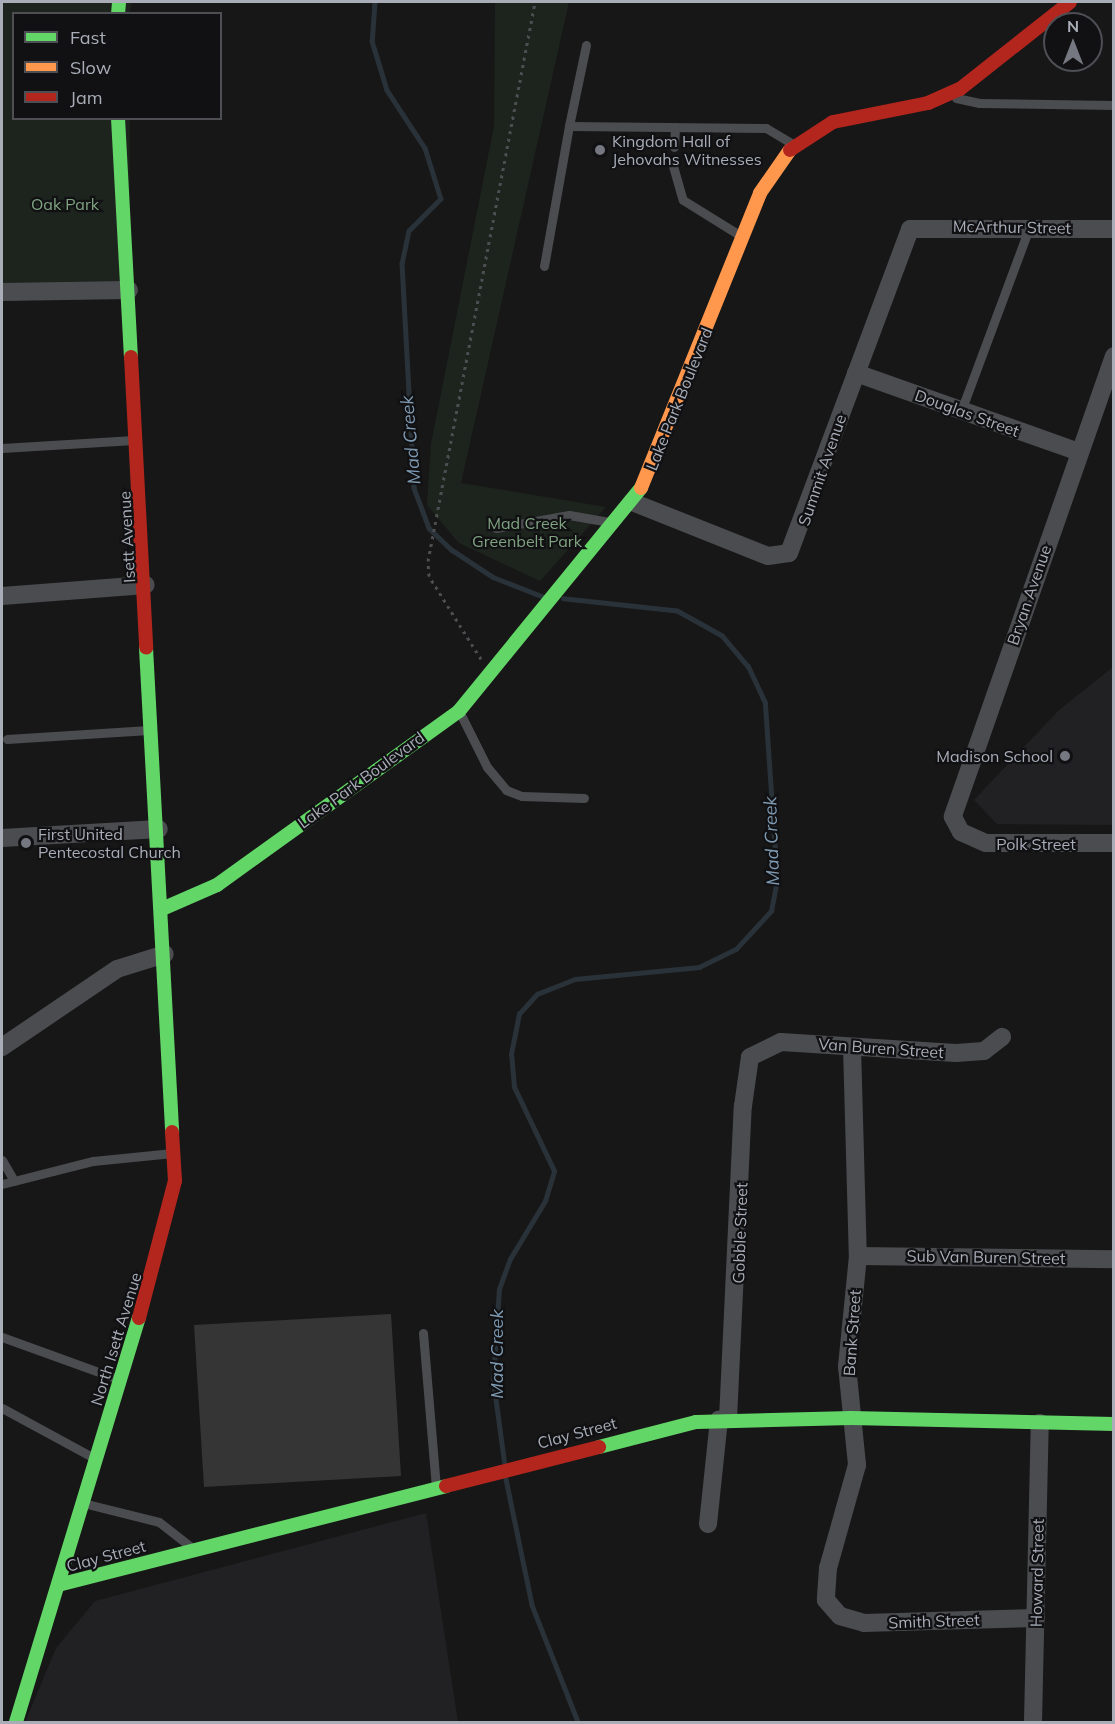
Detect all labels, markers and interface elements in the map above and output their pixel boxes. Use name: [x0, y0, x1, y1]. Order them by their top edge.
legend: [12, 12, 222, 120]
north arrow: [1043, 12, 1103, 72]
text: N: [1067, 16, 1079, 36]
text: Fast: [70, 26, 106, 49]
text: Slow: [70, 56, 111, 79]
text: Jam: [70, 86, 103, 109]
place label: Kingdom Hall of Jehovahs Witnesses: [612, 131, 762, 169]
marker: Kingdom Hall of Jehovahs Witnesses: [593, 143, 607, 157]
park label: Oak Park: [31, 194, 99, 214]
street label: McArthur Street: [953, 216, 1071, 238]
street label: Lake Park Boulevard: [642, 325, 716, 473]
street label: Douglas Street: [912, 385, 1022, 441]
water label: Mad Creek: [396, 395, 426, 485]
street label: Summit Avenue: [794, 412, 850, 528]
street label: Isett Avenue: [115, 491, 139, 583]
park label: Mad Creek Greenbelt Park: [472, 513, 582, 551]
street label: Bryan Avenue: [1003, 543, 1055, 647]
street label: Lake Park Boulevard: [294, 728, 428, 832]
place label: Madison School: [936, 746, 1053, 766]
marker: Madison School: [1058, 749, 1072, 763]
water label: Mad Creek: [760, 796, 784, 886]
place label: First United Pentecostal Church: [38, 824, 181, 862]
street label: Polk Street: [996, 834, 1076, 854]
marker: First United Pentecostal Church: [19, 836, 33, 850]
street label: Van Buren Street: [818, 1034, 944, 1062]
street label: Gobble Street: [729, 1182, 751, 1284]
street label: Sub Van Buren Street: [906, 1246, 1066, 1268]
street label: North Isett Avenue: [87, 1270, 145, 1408]
street label: Bank Street: [839, 1289, 865, 1377]
water label: Mad Creek: [486, 1309, 508, 1399]
street label: Clay Street: [535, 1413, 619, 1453]
street label: Howard Street: [1026, 1519, 1048, 1627]
street label: Clay Street: [64, 1536, 148, 1576]
street label: Smith Street: [888, 1610, 980, 1632]

